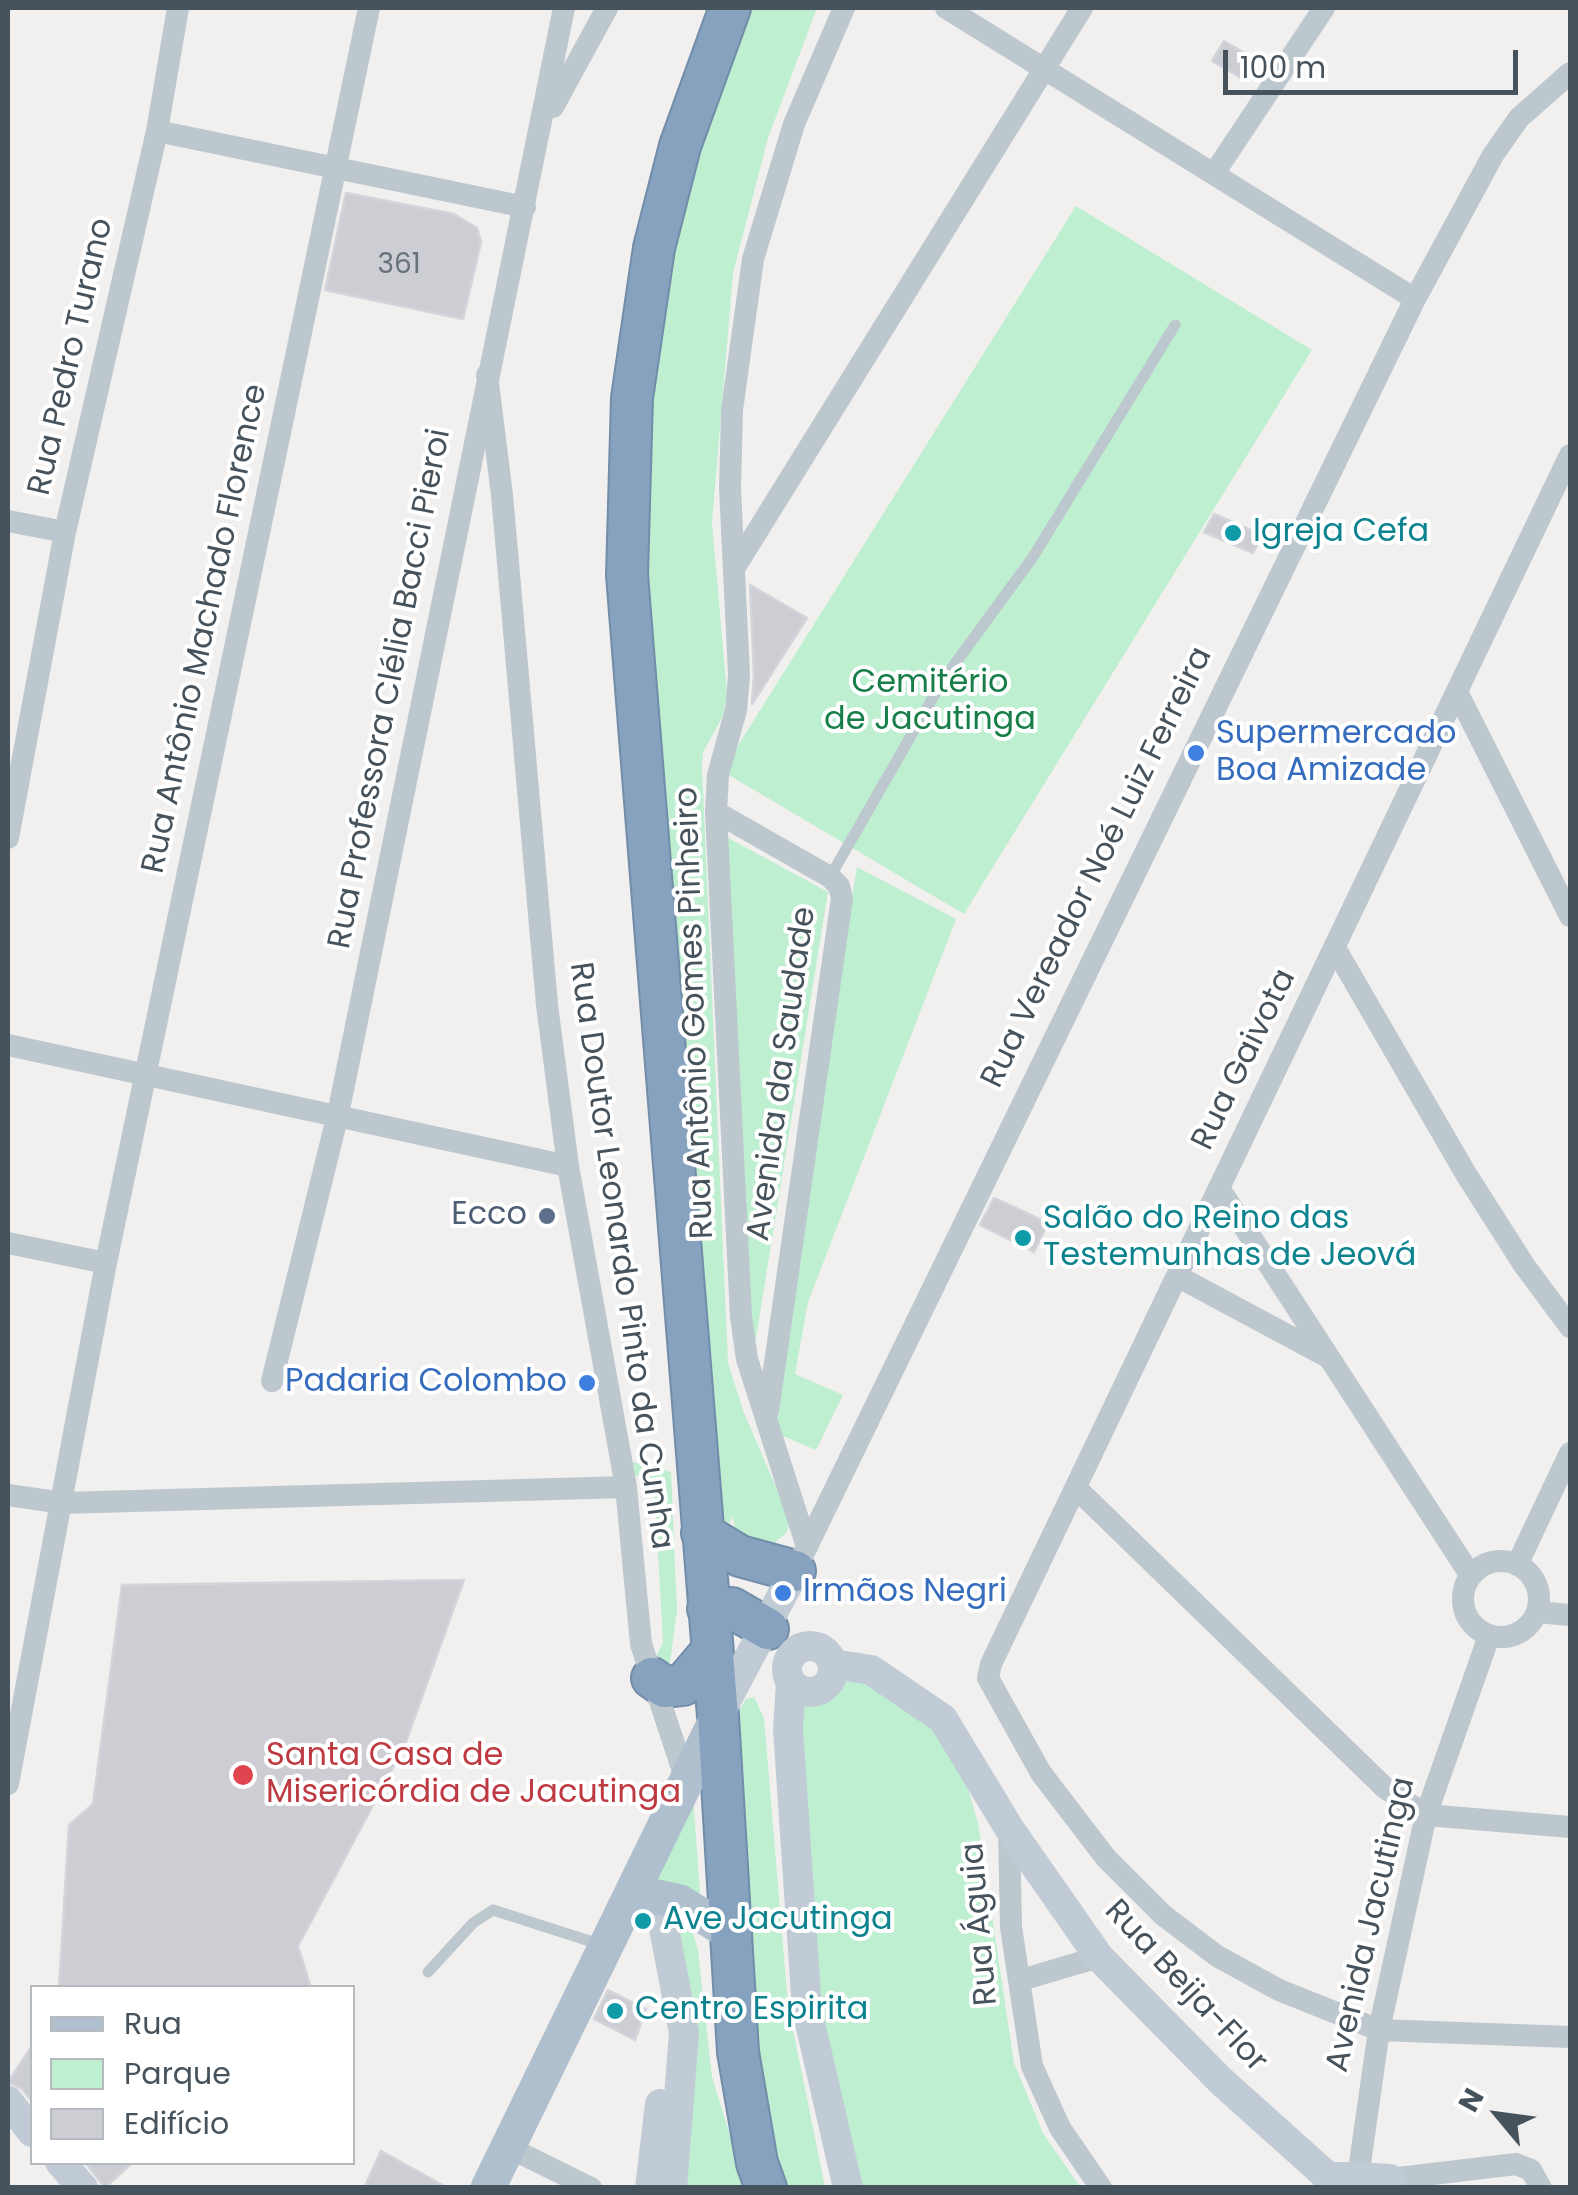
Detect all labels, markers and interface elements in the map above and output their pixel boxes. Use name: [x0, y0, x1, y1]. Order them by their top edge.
scale bar: [1228, 30, 1523, 92]
text: 100 m: [1240, 46, 1326, 89]
street label: Rua Pedro Turano: [21, 215, 123, 499]
house number: 361: [377, 249, 421, 283]
street label: Rua Antônio Machado Florence: [135, 381, 277, 877]
street label: Rua Professora Clélia Bacci Pieroi: [322, 426, 460, 952]
place label: Igreja Cefa: [1253, 514, 1429, 552]
marker: Igreja Cefa: [1222, 522, 1244, 544]
street label: Rua Vereador Noé Luiz Ferreira: [974, 641, 1222, 1095]
park label: Cemitério de Jacutinga: [824, 665, 1036, 740]
place label: Supermercado Boa Amizade: [1216, 716, 1457, 791]
marker: Supermercado Boa Amizade: [1185, 742, 1207, 764]
street label: Rua Antônio Gomes Pinheiro: [669, 786, 723, 1240]
street label: Avenida da Saudade: [741, 904, 825, 1244]
street label: Rua Doutor Leonardo Pinto da Cunha: [560, 960, 680, 1552]
street label: Rua Gaivota: [1185, 963, 1305, 1157]
place label: Ecco: [451, 1197, 527, 1235]
place label: Salão do Reino das Testemunhas de Jeová: [1043, 1201, 1417, 1276]
marker: Ecco: [536, 1205, 558, 1227]
marker: Salão do Reino das Testemunhas de Jeová: [1012, 1227, 1034, 1249]
place label: Padaria Colombo: [285, 1364, 567, 1402]
marker: Padaria Colombo: [576, 1372, 598, 1394]
place label: Irmãos Negri: [803, 1574, 1007, 1612]
marker: Irmãos Negri: [772, 1582, 794, 1604]
place label: Santa Casa de Misericórdia de Jacutinga: [266, 1738, 681, 1813]
marker: Santa Casa de Misericórdia de Jacutinga: [230, 1762, 256, 1788]
street label: Avenida Jacutinga: [1319, 1774, 1425, 2076]
street label: Rua Águia: [955, 1841, 1007, 2007]
street label: Rua Beija-Flor: [1096, 1893, 1274, 2081]
place label: Ave Jacutinga: [663, 1902, 893, 1940]
marker: Ave Jacutinga: [632, 1910, 654, 1932]
legend: [30, 1985, 355, 2165]
place label: Centro Espirita: [635, 1992, 868, 2030]
marker: Centro Espirita: [604, 2000, 626, 2022]
text: Rua: [124, 2002, 182, 2045]
text: Parque: [124, 2052, 231, 2095]
north arrow: [1448, 2065, 1548, 2165]
text: N: [1449, 2082, 1493, 2119]
text: Edifício: [124, 2102, 229, 2145]

